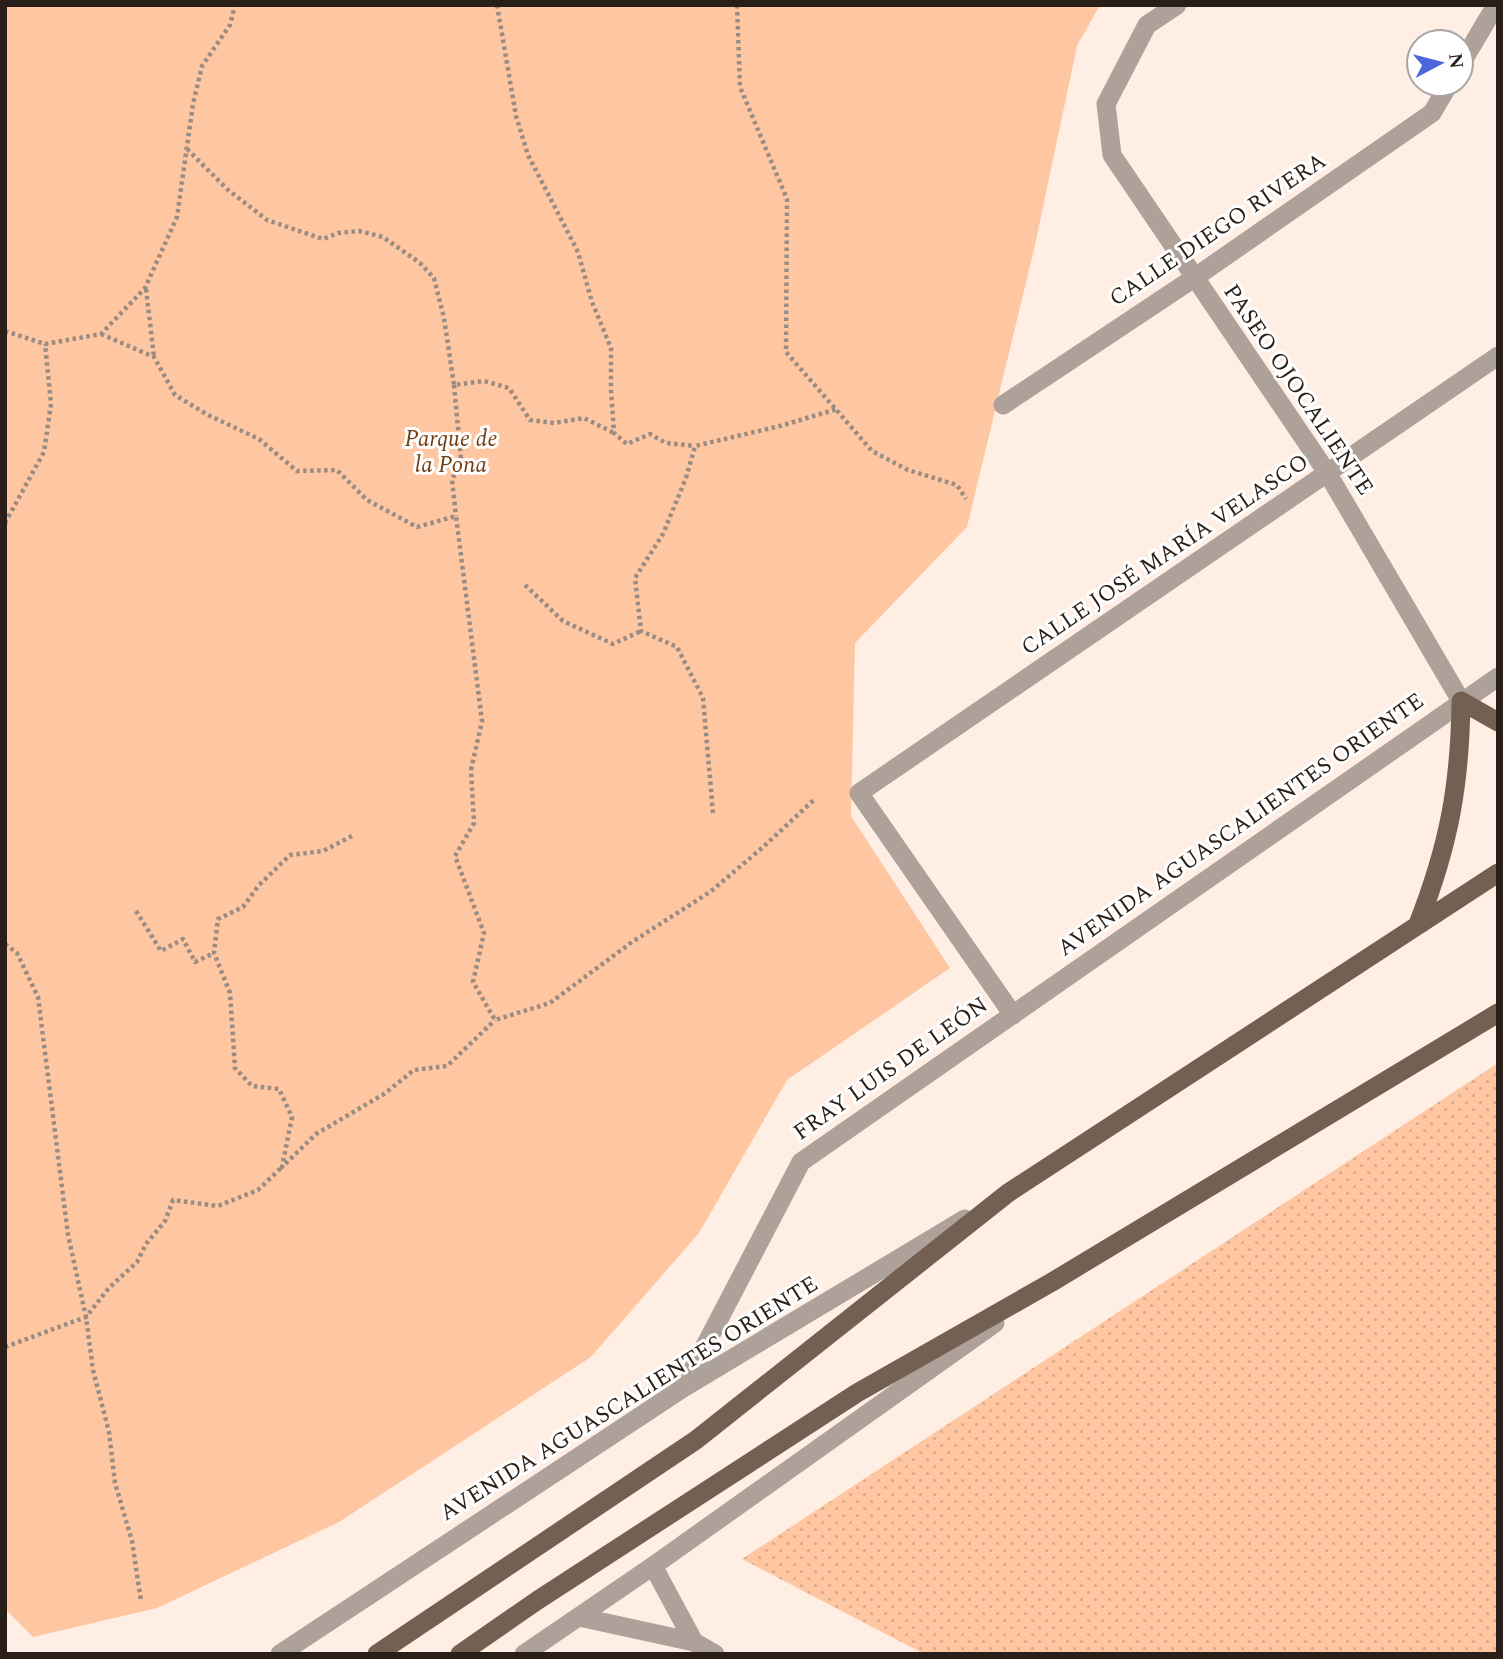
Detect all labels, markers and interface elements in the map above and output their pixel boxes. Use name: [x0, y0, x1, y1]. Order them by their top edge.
north arrow: [1405, 28, 1475, 98]
text: N: [1440, 52, 1471, 71]
street label: CALLE DIEGO RIVERA: [1102, 144, 1334, 316]
street label: PASEO OJOCALIENTE: [1214, 277, 1382, 503]
park label: Parque de la Pona: [404, 422, 498, 483]
street label: CALLE JOSÉ MARÍA VELASCO: [1014, 445, 1316, 665]
street label: AVENIDA AGUASCALIENTES ORIENTE: [1050, 684, 1432, 966]
street label: FRAY LUIS DE LEÓN: [786, 988, 996, 1150]
street label: AVENIDA AGUASCALIENTES ORIENTE: [433, 1267, 825, 1531]

